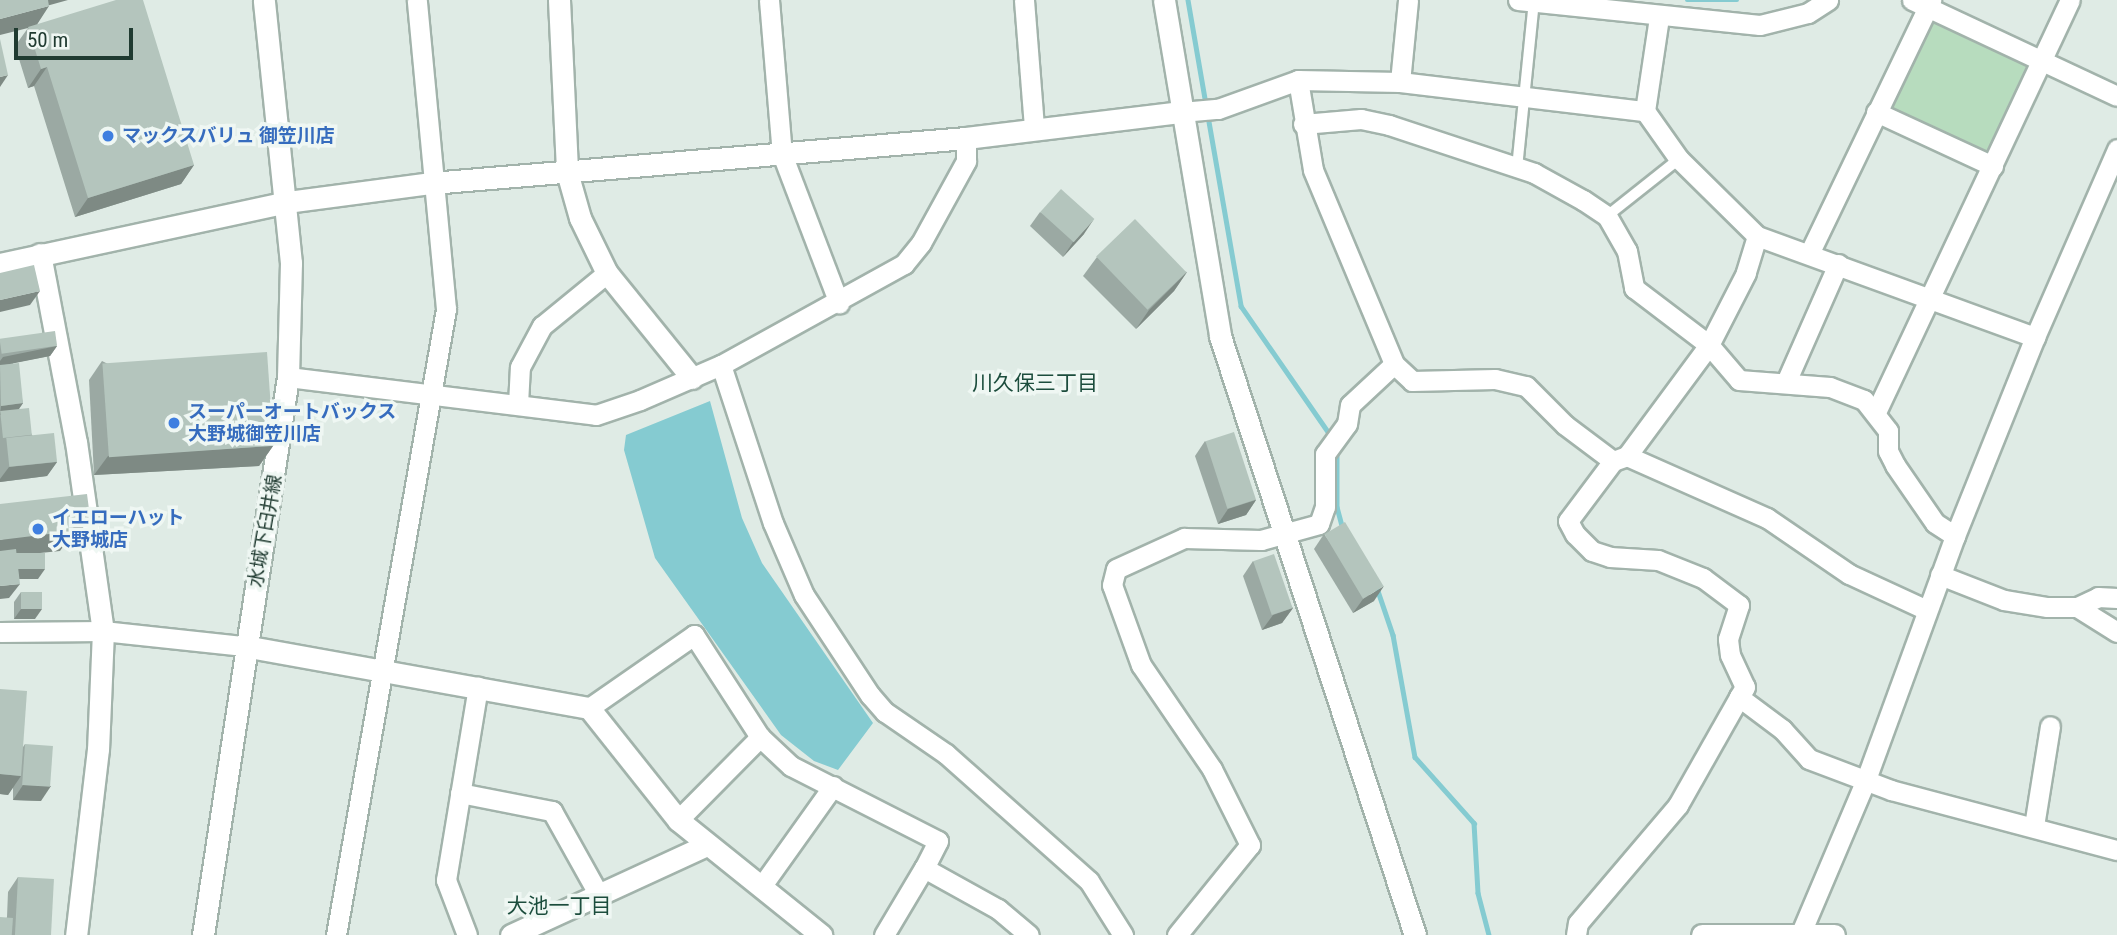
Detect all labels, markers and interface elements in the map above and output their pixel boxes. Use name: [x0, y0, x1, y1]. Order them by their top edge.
scale bar: [18, 14, 136, 58]
text: 50 m: [27, 28, 68, 52]
place label: マックスバリュ 御笠川店: [122, 125, 335, 147]
marker: マックスバリュ 御笠川店: [100, 128, 116, 144]
district label: 川久保三丁目: [972, 370, 1098, 396]
place label: スーパーオートバックス 大野城御笠川店: [188, 401, 397, 445]
marker: スーパーオートバックス 大野城御笠川店: [166, 415, 182, 431]
street label: 水城下臼井線: [244, 473, 286, 589]
place label: イエローハット 大野城店: [52, 507, 185, 551]
marker: イエローハット 大野城店: [30, 521, 46, 537]
district label: 大池一丁目: [507, 893, 611, 919]

